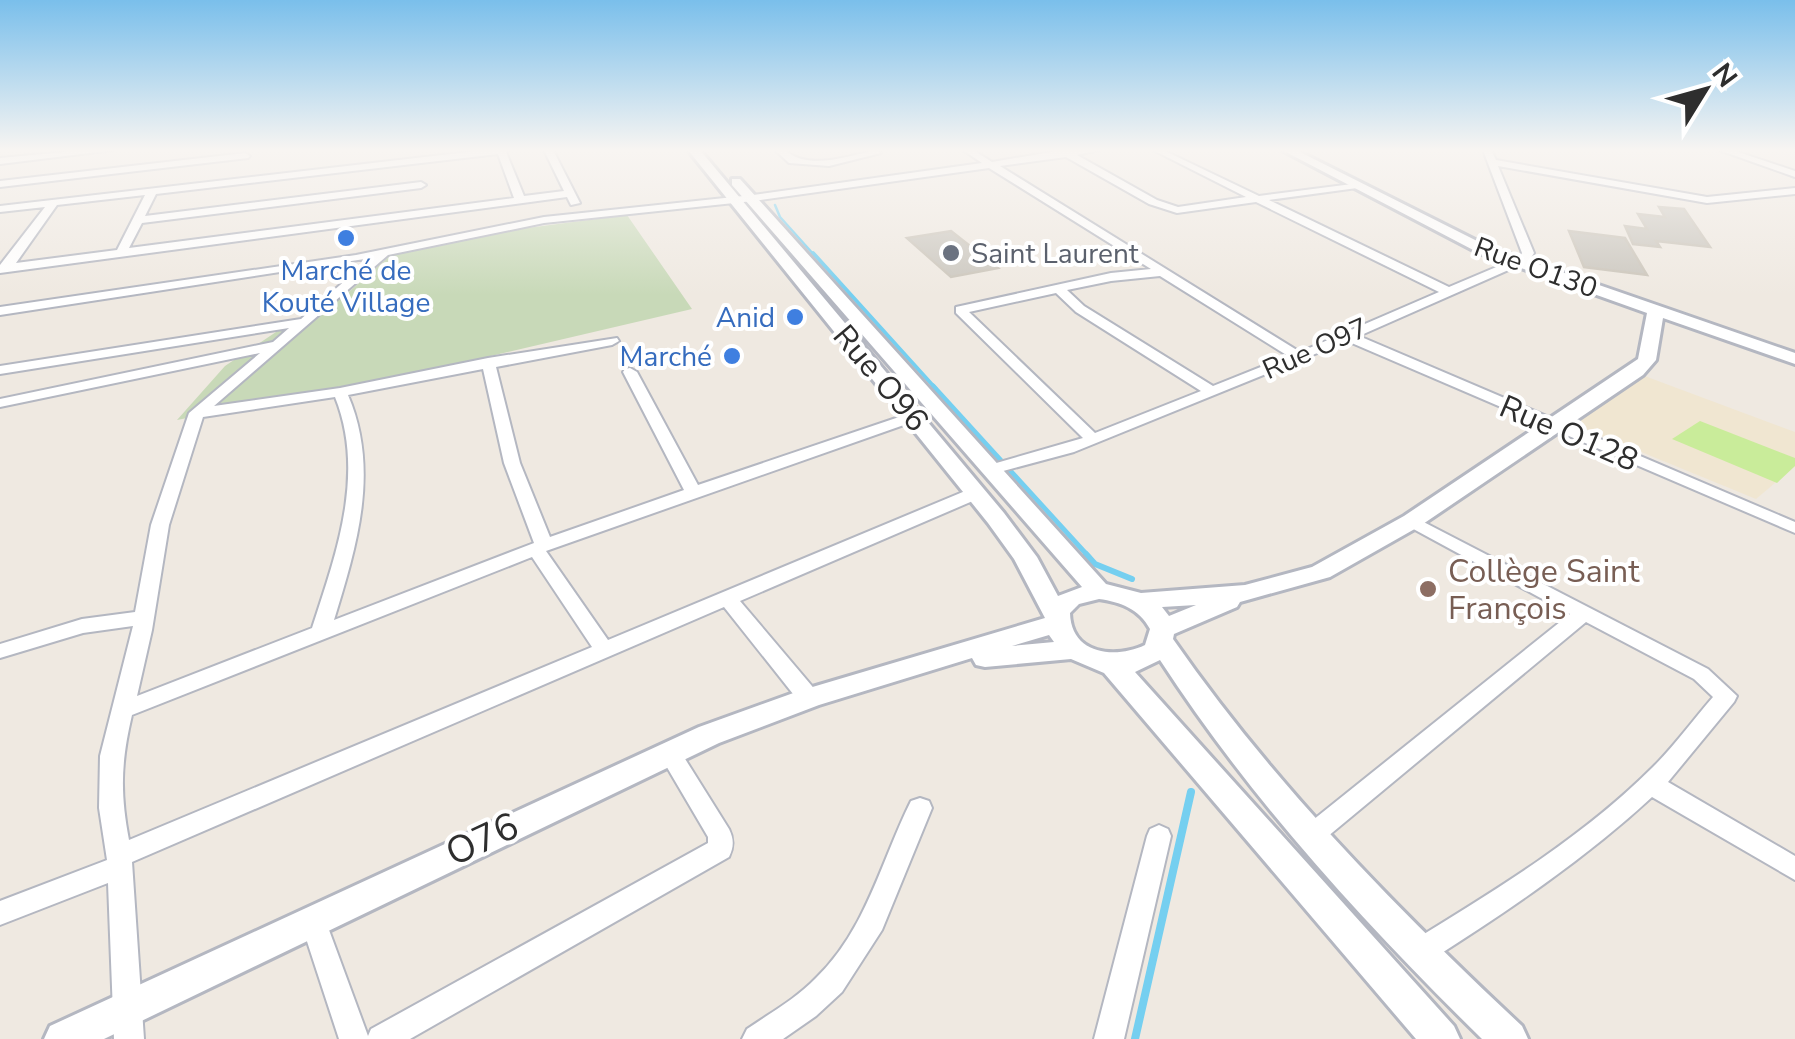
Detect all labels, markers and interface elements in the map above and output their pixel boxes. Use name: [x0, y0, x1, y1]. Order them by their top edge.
north arrow: [1655, 40, 1755, 140]
text: N: [1703, 56, 1746, 95]
marker: Marché de Kouté Village: [335, 227, 357, 249]
street label: Rue O130: [1469, 228, 1602, 308]
place label: Saint Laurent: [971, 235, 1139, 273]
marker: Saint Laurent: [940, 242, 962, 264]
place label: Marché de Kouté Village: [262, 252, 430, 322]
place label: Anid: [716, 299, 775, 337]
marker: Anid: [784, 306, 806, 328]
street label: Rue O97: [1257, 309, 1374, 389]
street label: Rue O96: [823, 316, 938, 441]
place label: Marché: [620, 338, 712, 376]
marker: Marché: [721, 345, 743, 367]
street label: Rue O128: [1493, 385, 1645, 482]
place label: Collège Saint François: [1448, 550, 1640, 630]
marker: Collège Saint François: [1417, 578, 1439, 600]
street label: O76: [438, 801, 527, 878]

